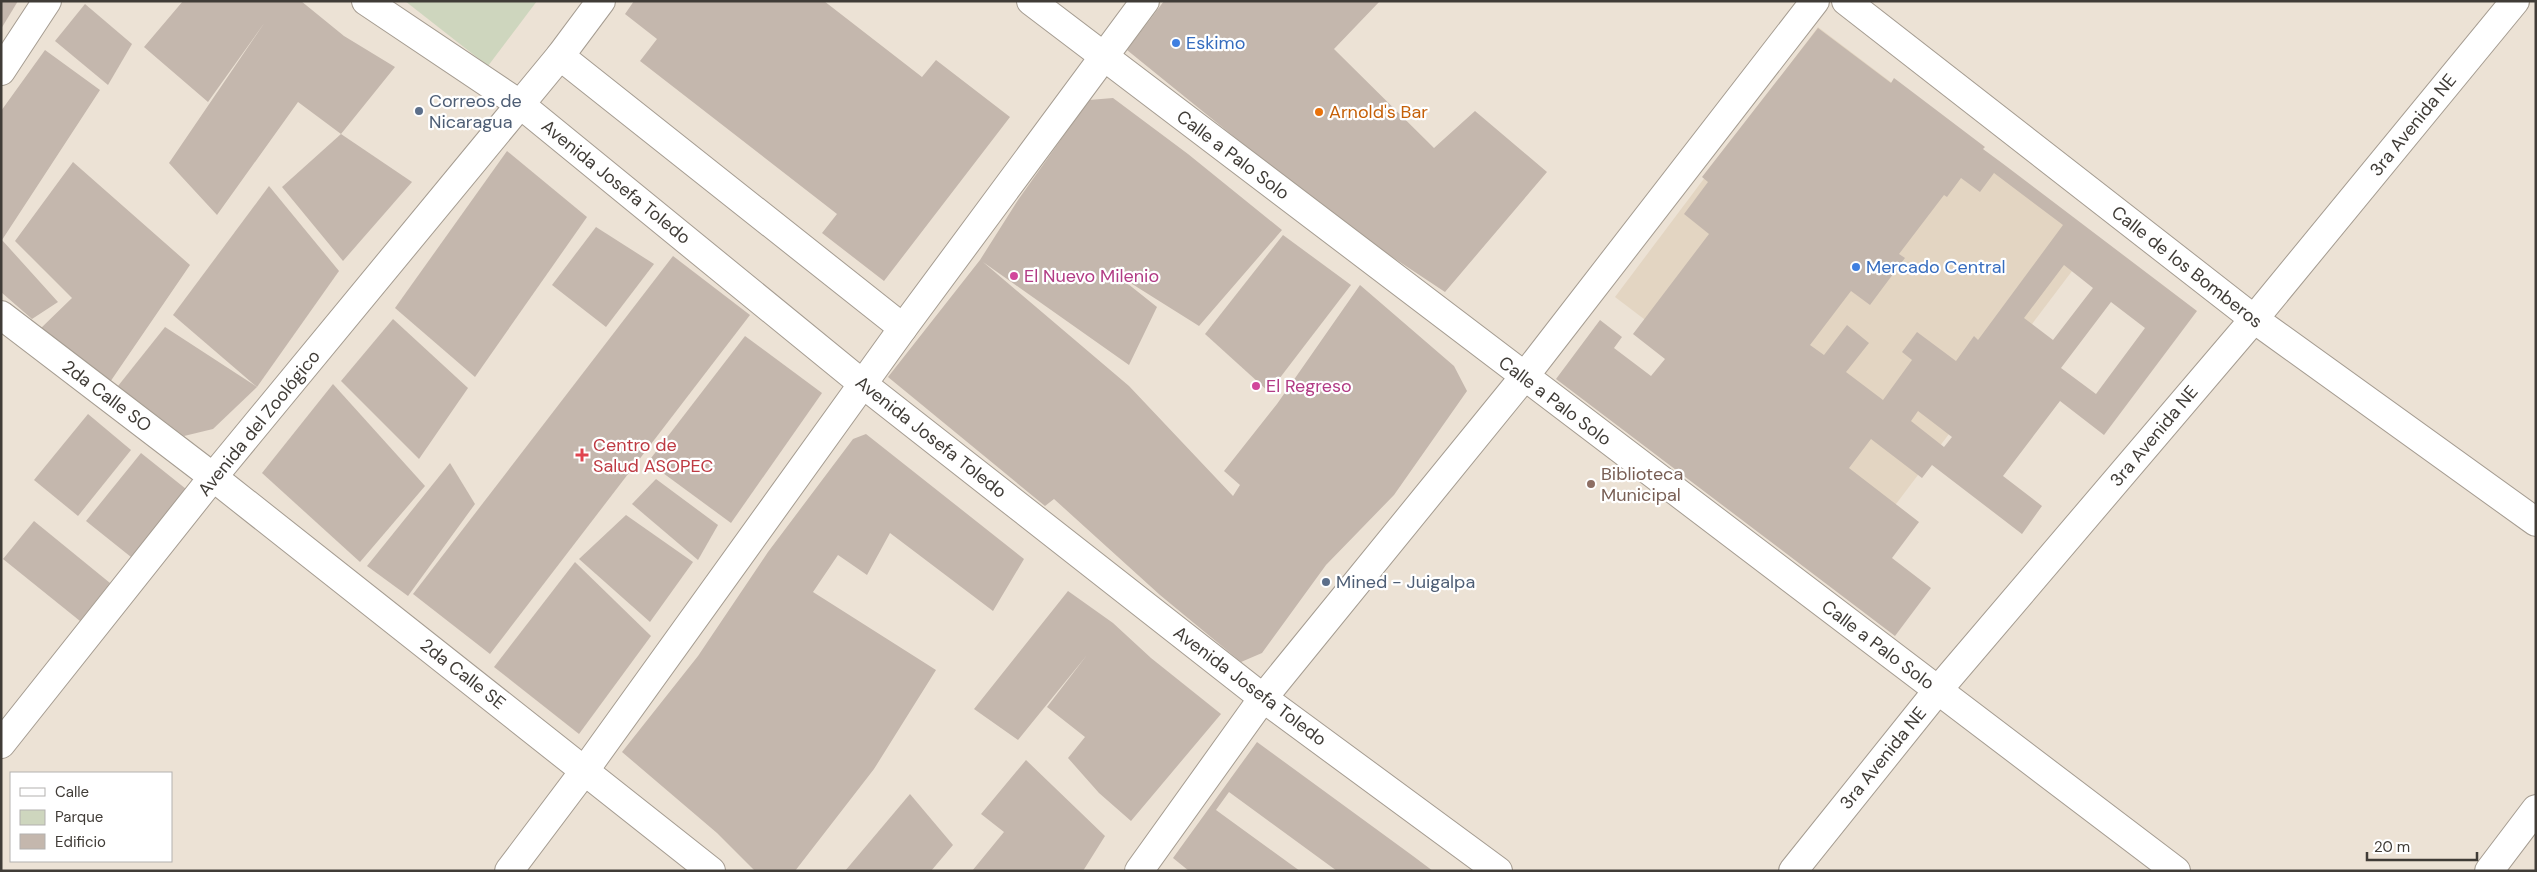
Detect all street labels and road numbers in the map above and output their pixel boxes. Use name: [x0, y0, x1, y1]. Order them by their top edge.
street label: 3ra Avenida NE: [2364, 69, 2462, 181]
street label: Calle a Palo Solo: [1172, 105, 1294, 205]
street label: Avenida Josefa Toledo: [536, 114, 696, 250]
street label: Calle de los Bomberos: [2106, 200, 2268, 334]
street label: Avenida del Zoológico: [192, 345, 326, 501]
street label: Calle a Palo Solo: [1494, 351, 1616, 451]
street label: 2da Calle SO: [57, 355, 157, 438]
street label: Avenida Josefa Toledo: [851, 370, 1011, 504]
street label: 3ra Avenida NE: [2105, 380, 2203, 492]
street label: Calle a Palo Solo: [1817, 595, 1939, 695]
street label: Avenida Josefa Toledo: [1169, 621, 1331, 751]
street label: 2da Calle SE: [415, 633, 511, 715]
street label: 3ra Avenida NE: [1834, 702, 1932, 814]

